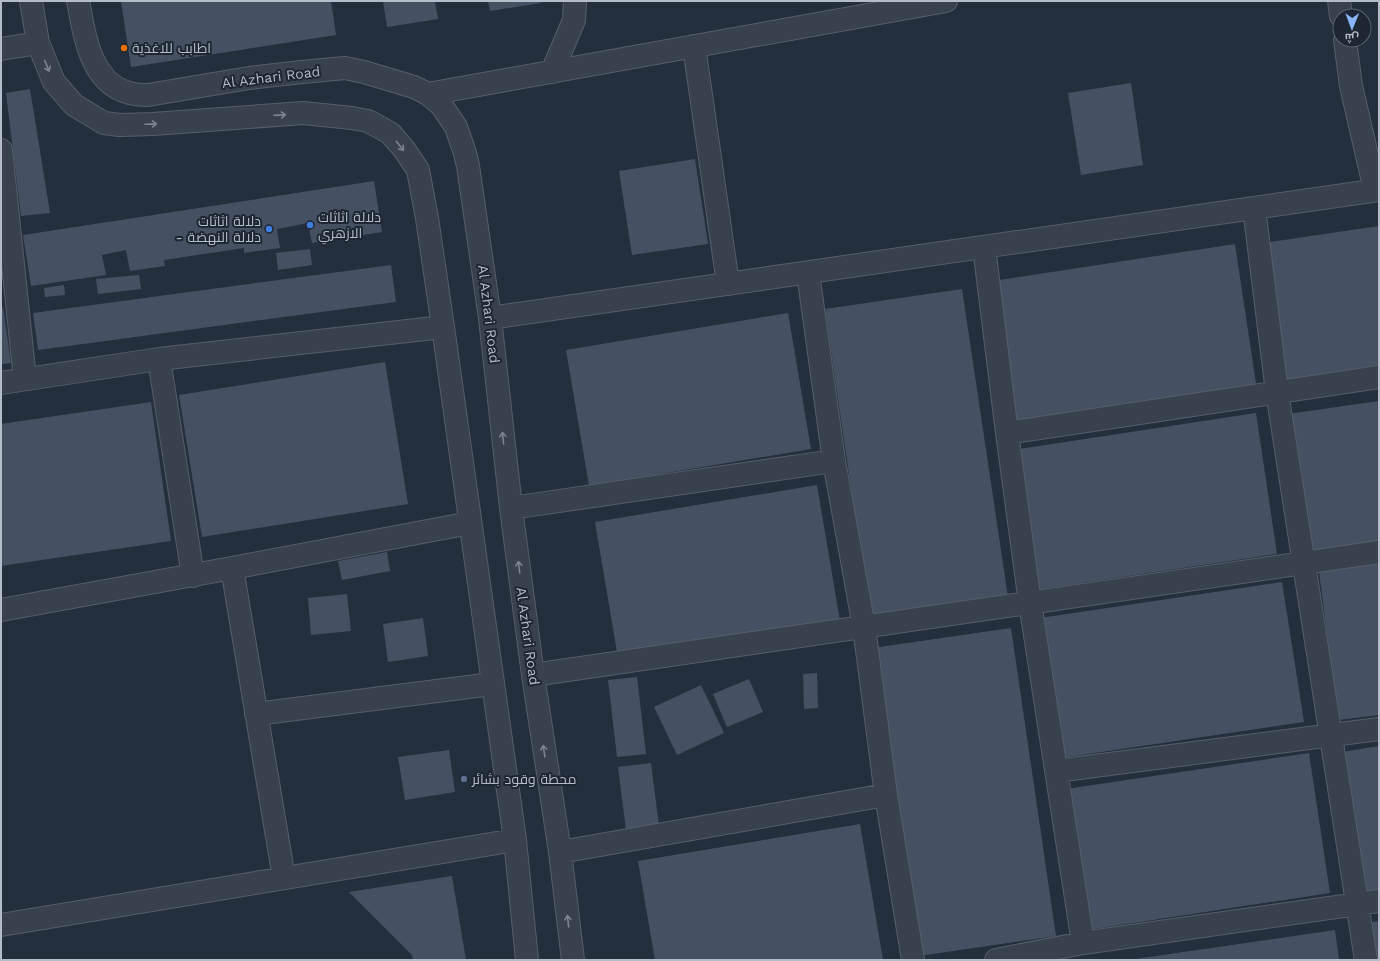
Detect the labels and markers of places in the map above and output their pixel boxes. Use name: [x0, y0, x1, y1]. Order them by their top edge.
place label: اطابب للاغذية: [132, 40, 211, 56]
marker: اطابب للاغذية: [119, 43, 129, 53]
place label: دلالة اثاثات الازهري: [318, 209, 381, 245]
place label: دلالة اثاثات - دلالة النهضة: [176, 213, 261, 245]
marker: دلالة اثاثات الازهري: [305, 220, 315, 230]
marker: دلالة اثاثات - دلالة النهضة: [264, 224, 274, 234]
place label: محطة وقود بشائر: [471, 771, 576, 787]
marker: محطة وقود بشائر: [459, 774, 469, 784]

